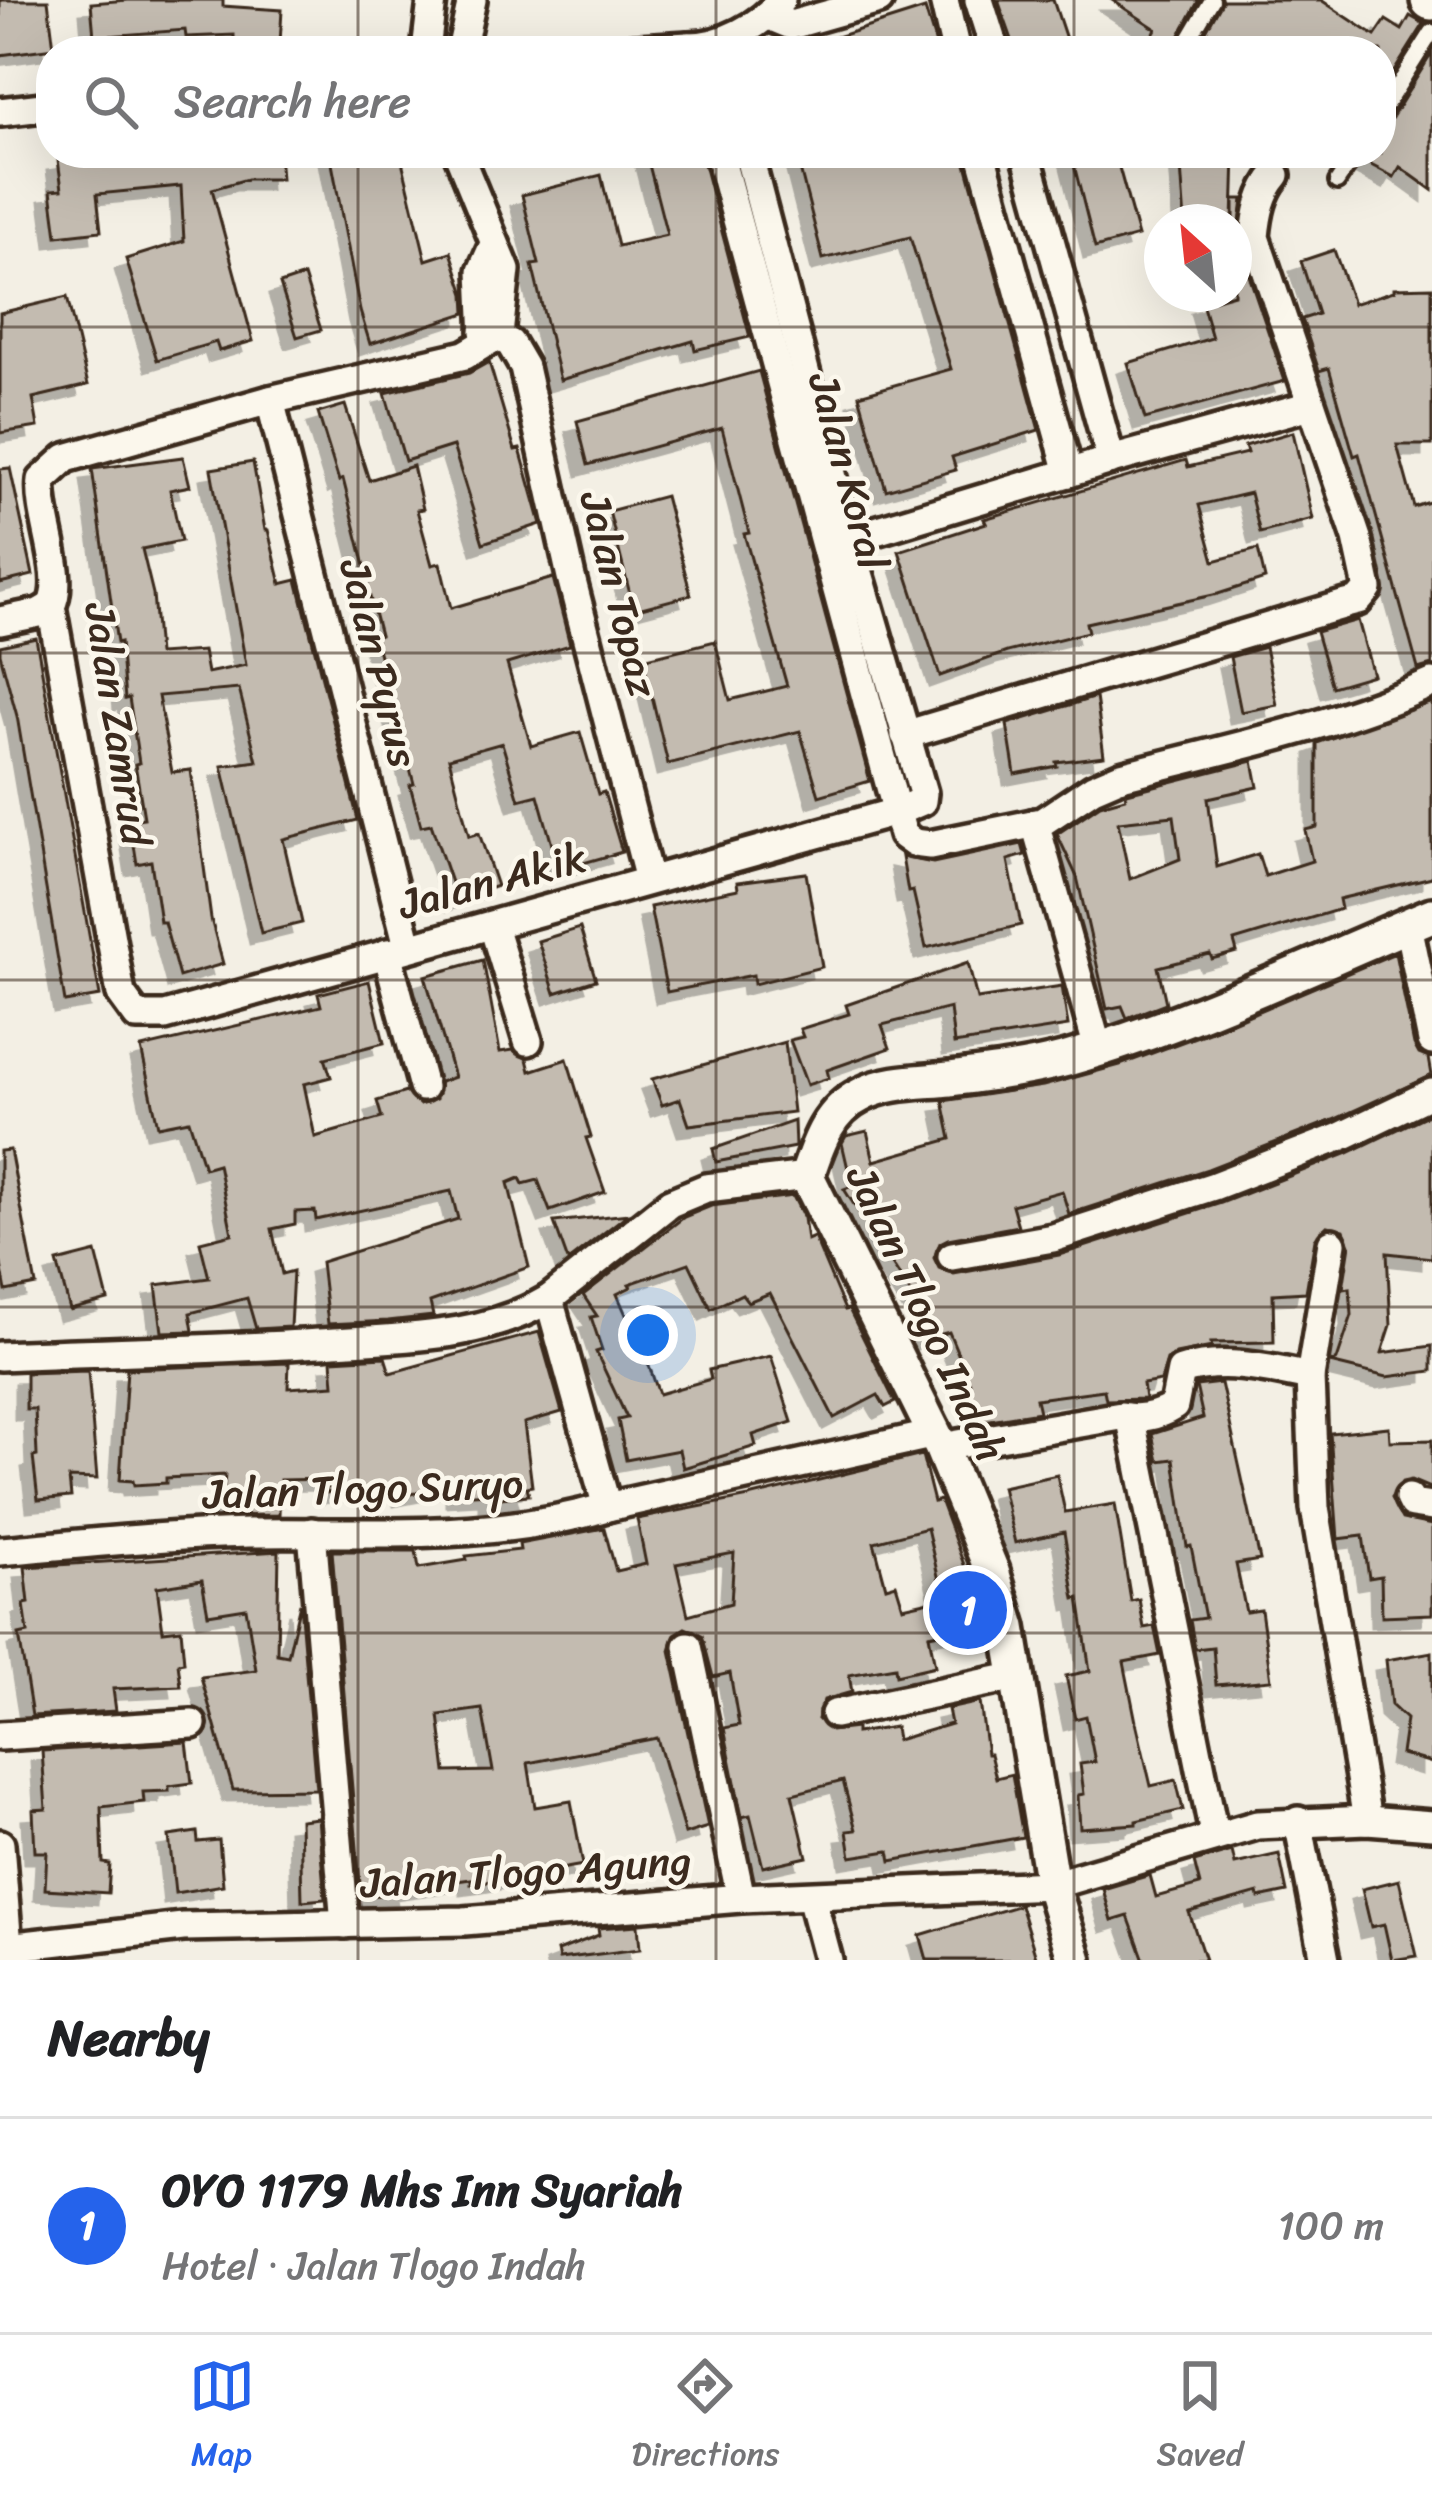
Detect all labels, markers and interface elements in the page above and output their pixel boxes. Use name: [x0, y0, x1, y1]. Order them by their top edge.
search box: [36, 36, 1396, 168]
text: Search here: [174, 62, 411, 142]
icon: search: [78, 69, 144, 135]
north arrow: [1144, 204, 1252, 312]
street label: Jalan Koral: [786, 362, 910, 579]
street label: Jalan Topaz: [557, 482, 681, 706]
street label: Jalan Pyrus: [317, 549, 441, 776]
street label: Jalan Zamrud: [62, 596, 174, 854]
street label: Jalan Akik: [388, 820, 595, 942]
street label: Jalan Tlogo Indah: [824, 1151, 1027, 1474]
your location: [618, 1305, 678, 1365]
street label: Jalan Tlogo Suryo: [200, 1446, 524, 1532]
pin: 1: [929, 1565, 1007, 1655]
street label: Jalan Tlogo Agung: [356, 1824, 694, 1921]
text: Nearby: [48, 1993, 209, 2083]
text: OYO 1179 Mhs Inn Syariah: [162, 2151, 683, 2231]
text: 1: [79, 2191, 95, 2260]
text: 100 m: [1278, 2191, 1384, 2260]
text: Hotel · Jalan Tlogo Indah: [162, 2231, 586, 2300]
tab: Map: [189, 2353, 255, 2483]
tab: Directions: [632, 2353, 779, 2483]
tab: Saved: [1156, 2353, 1243, 2483]

